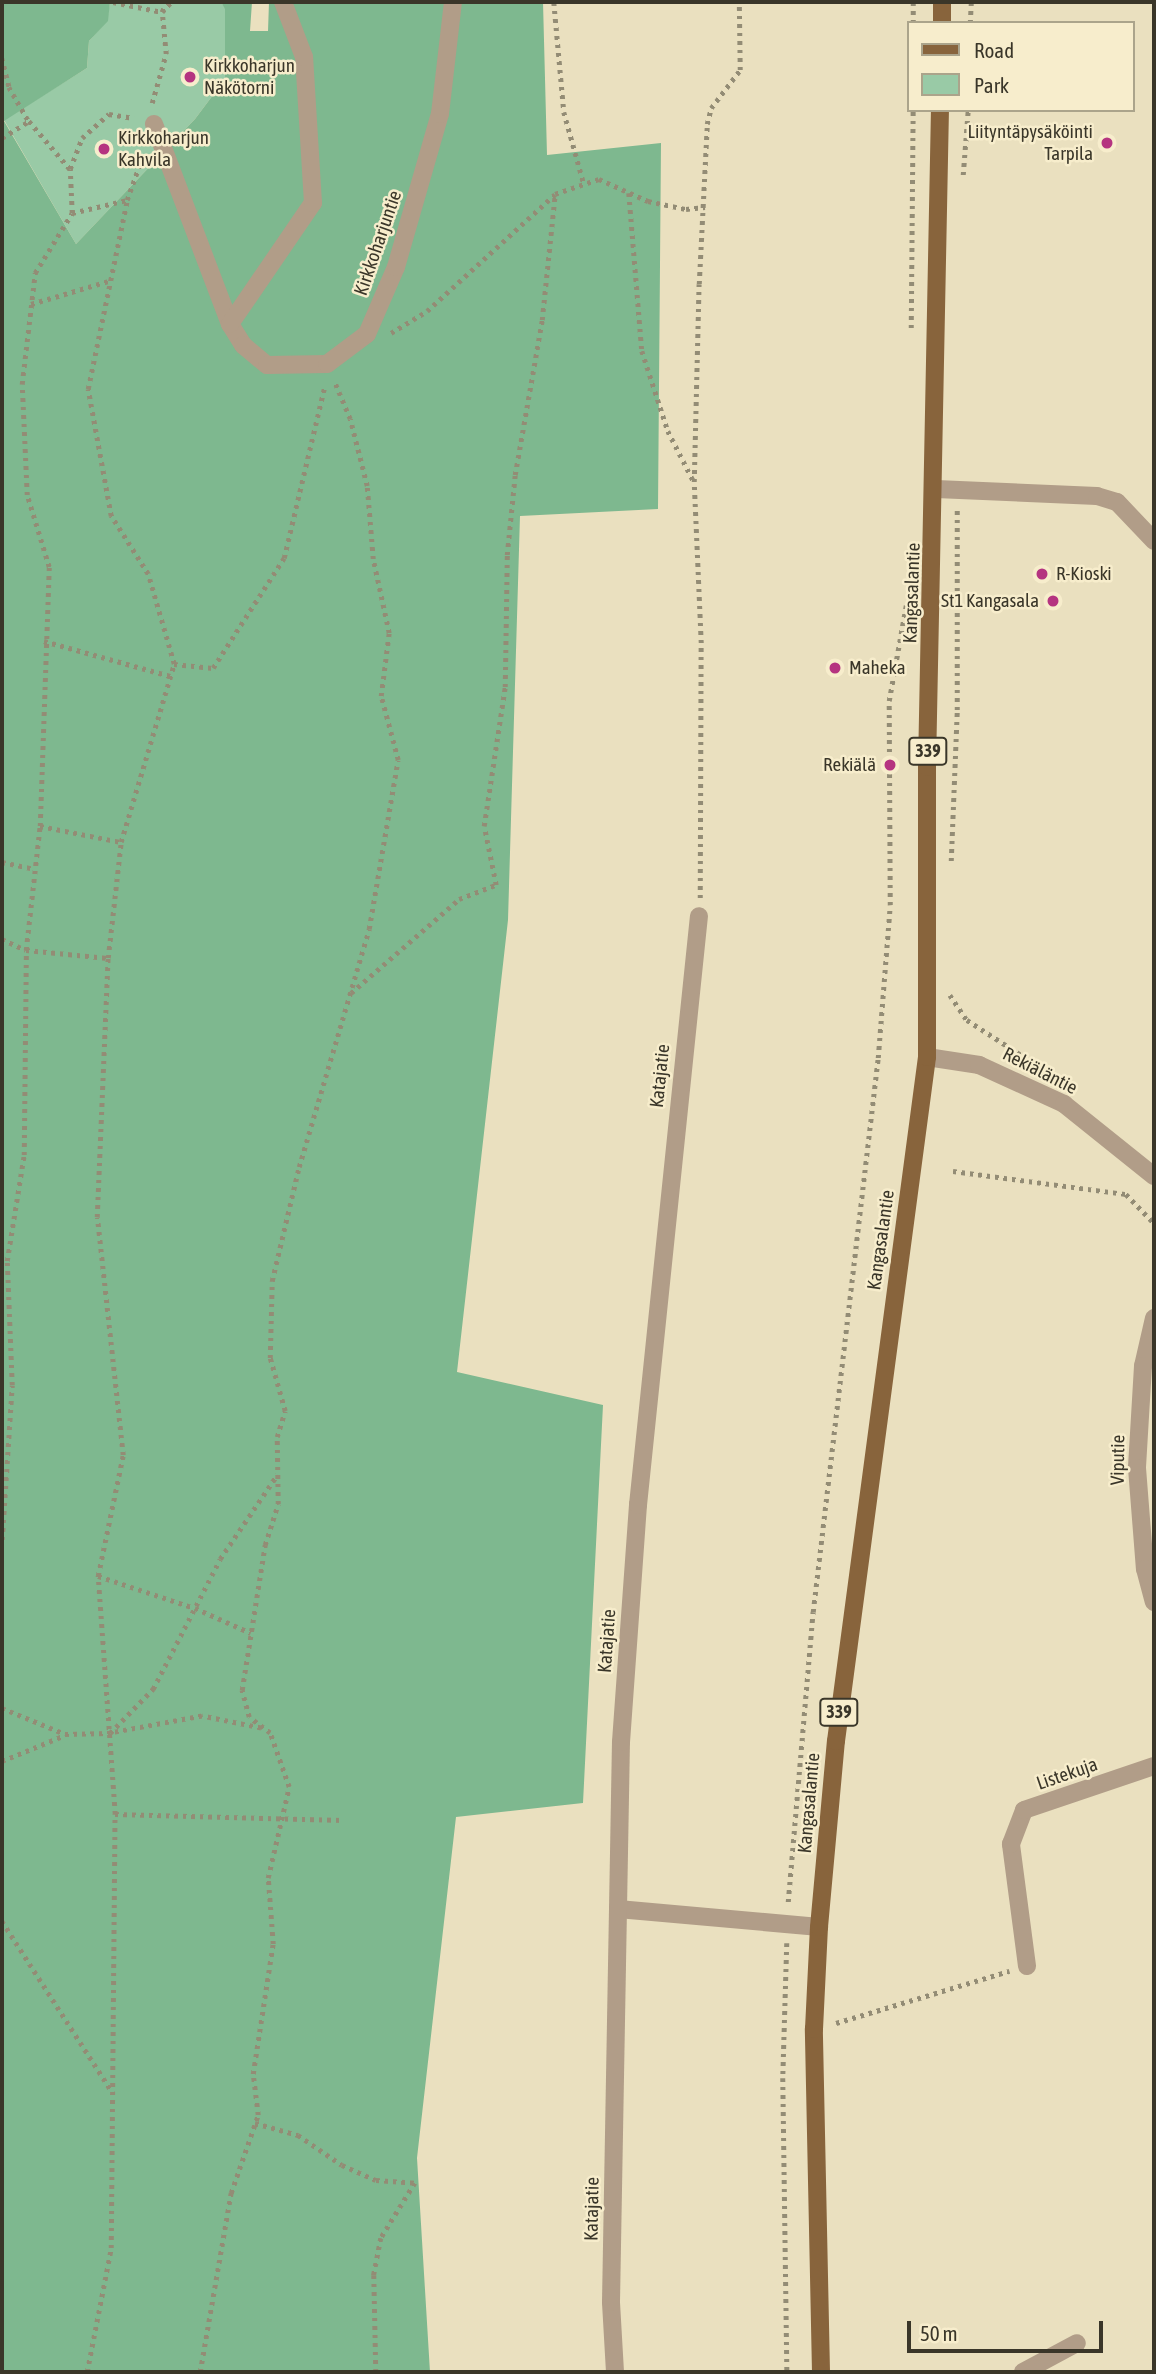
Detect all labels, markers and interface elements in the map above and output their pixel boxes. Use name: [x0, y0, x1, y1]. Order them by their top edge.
legend: [908, 21, 1135, 112]
text: Road: [974, 38, 1014, 62]
place label: Kirkkoharjun Näkötorni: [204, 55, 295, 99]
marker: Kirkkoharjun Näkötorni: [182, 69, 198, 85]
text: Park: [974, 73, 1009, 97]
place label: Liityntäpysäköinti Tarpila: [968, 121, 1093, 165]
place label: Kirkkoharjun Kahvila: [118, 127, 209, 171]
marker: Liityntäpysäköinti Tarpila: [1099, 135, 1115, 151]
marker: Kirkkoharjun Kahvila: [96, 141, 112, 157]
street label: Kirkkoharjuntie: [349, 188, 407, 298]
street label: Kangasalantie: [899, 542, 925, 644]
place label: R-Kioski: [1056, 563, 1112, 585]
marker: R-Kioski: [1034, 566, 1050, 582]
place label: St1 Kangasala: [941, 590, 1039, 612]
marker: St1 Kangasala: [1045, 593, 1061, 609]
place label: Maheka: [849, 657, 906, 679]
marker: Maheka: [827, 660, 843, 676]
road number: 339: [907, 736, 949, 766]
place label: Rekiälä: [823, 754, 876, 776]
marker: Rekiälä: [882, 757, 898, 773]
street label: Katajatie: [645, 1043, 675, 1109]
street label: Rekiäläntie: [999, 1043, 1081, 1099]
street label: Kangasalantie: [863, 1189, 899, 1291]
street label: Viputie: [1106, 1435, 1130, 1485]
street label: Katajatie: [593, 1608, 621, 1674]
road number: 339: [818, 1698, 860, 1727]
street label: Kangasalantie: [793, 1752, 825, 1854]
street label: Listekuja: [1033, 1753, 1101, 1795]
street label: Katajatie: [580, 2177, 604, 2241]
scale bar: [911, 2308, 1107, 2352]
text: 50 m: [920, 2321, 958, 2345]

